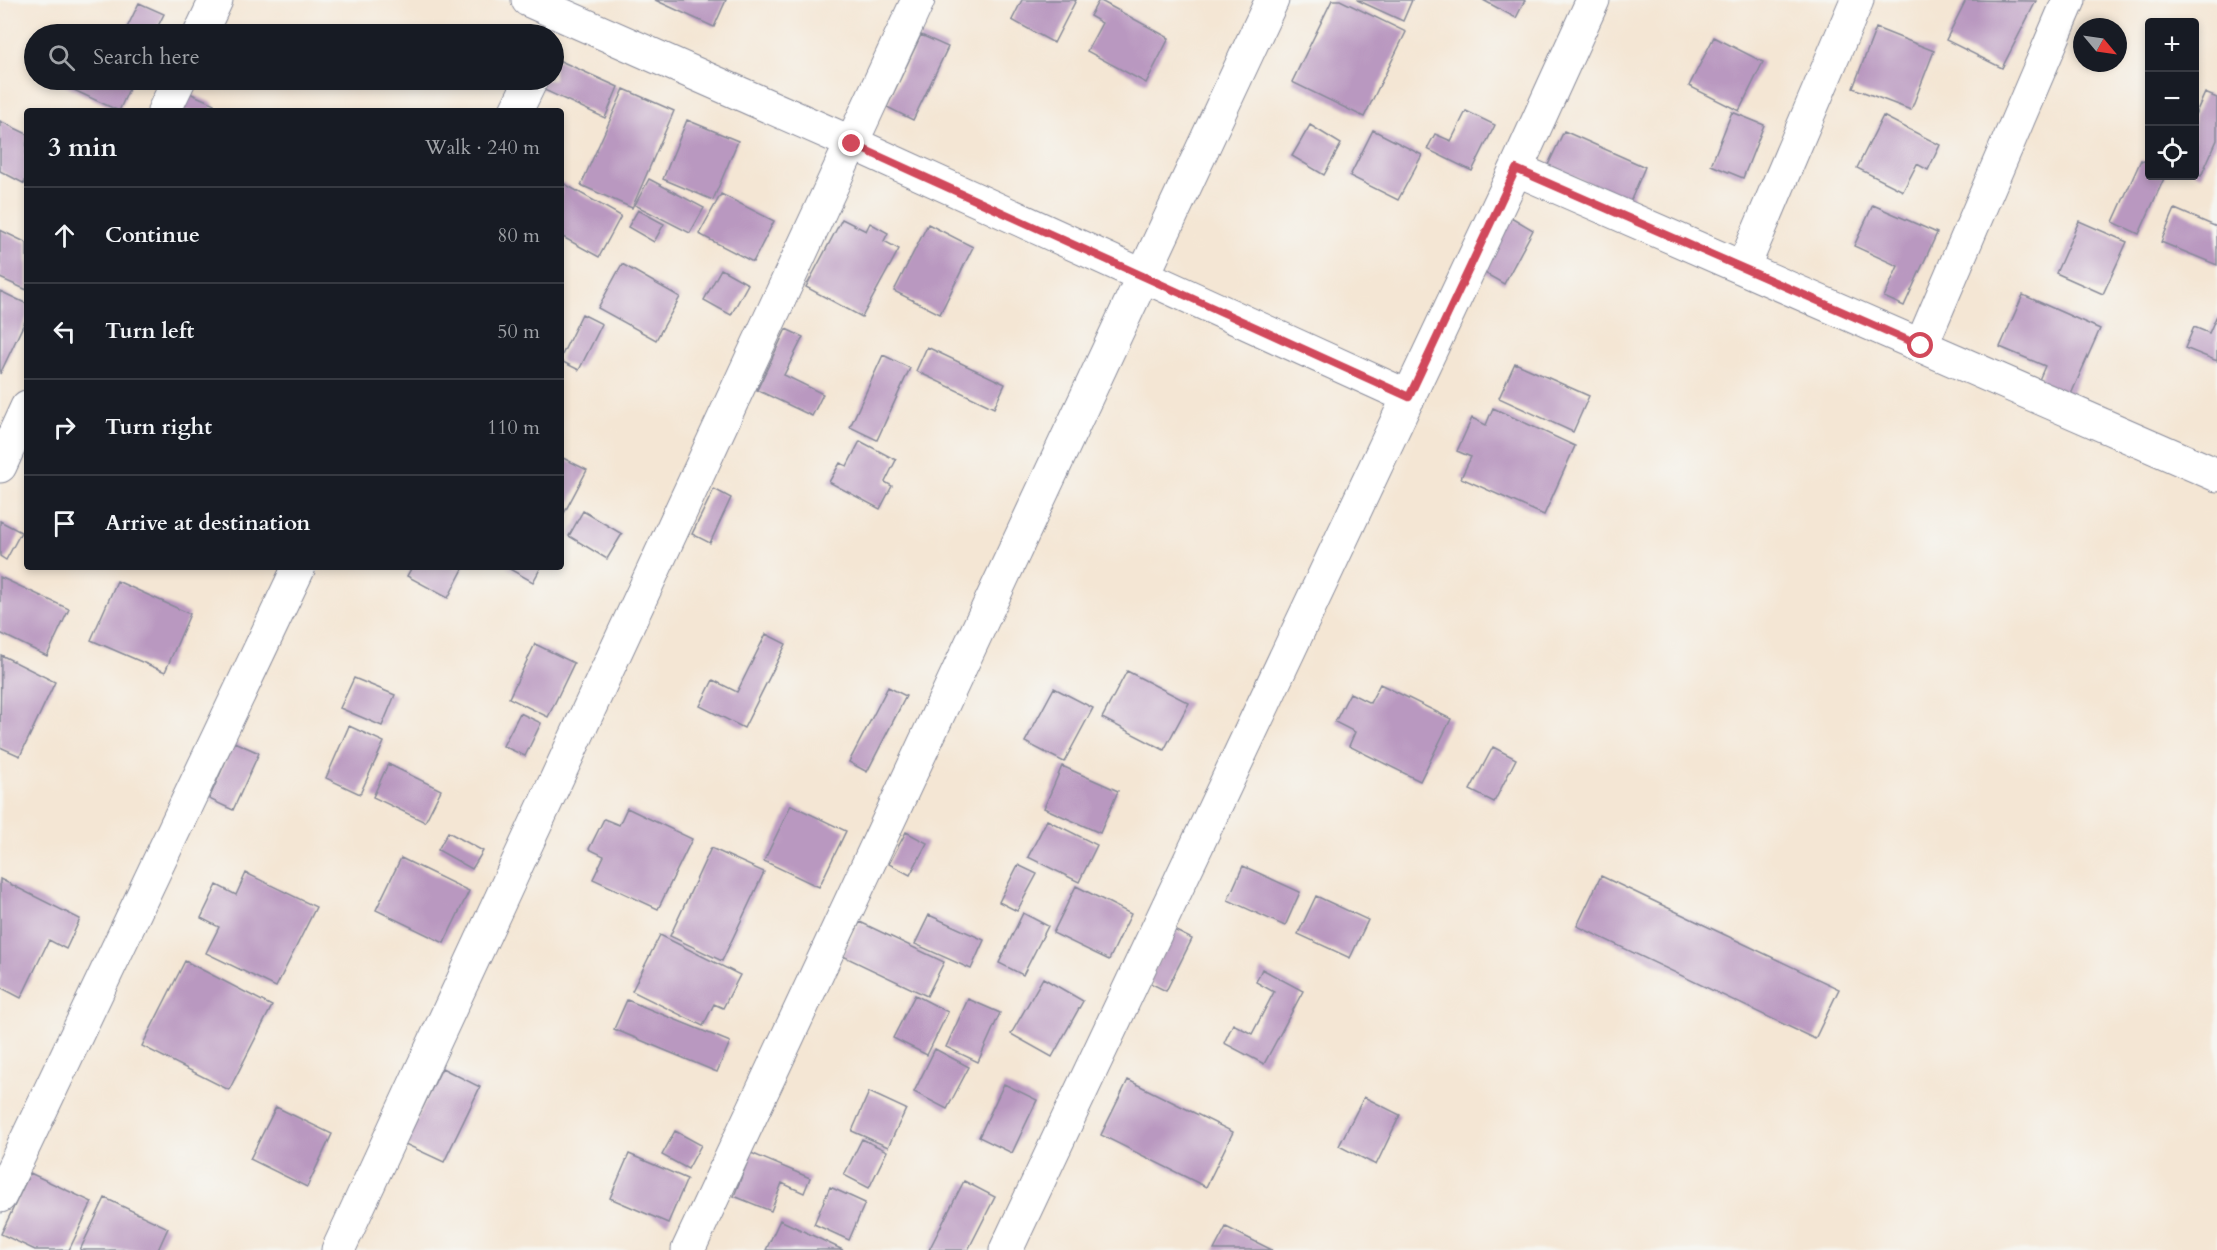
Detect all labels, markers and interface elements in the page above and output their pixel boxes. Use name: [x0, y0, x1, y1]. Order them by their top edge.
north arrow: [2073, 18, 2127, 72]
map controls: [2145, 18, 2199, 180]
button: +: [2145, 18, 2199, 72]
search box: [24, 24, 564, 90]
icon: search: [45, 41, 78, 74]
text: Search here: [93, 42, 200, 72]
button: −: [2145, 72, 2199, 126]
button: locate: [2145, 126, 2199, 180]
text: 3 min: [48, 130, 117, 165]
route end: [838, 130, 864, 156]
text: Walk · 240 m: [425, 134, 540, 161]
icon: ahead: [48, 219, 81, 252]
text: Continue: [105, 220, 200, 250]
text: 80 m: [497, 222, 540, 249]
icon: left: [48, 315, 81, 348]
text: Turn left: [105, 316, 194, 346]
text: 50 m: [497, 318, 540, 345]
route start: [1907, 332, 1933, 358]
icon: right: [48, 411, 81, 444]
text: Turn right: [105, 412, 212, 442]
text: 110 m: [487, 414, 540, 441]
icon: arrive: [48, 507, 81, 540]
text: Arrive at destination: [105, 508, 310, 538]

